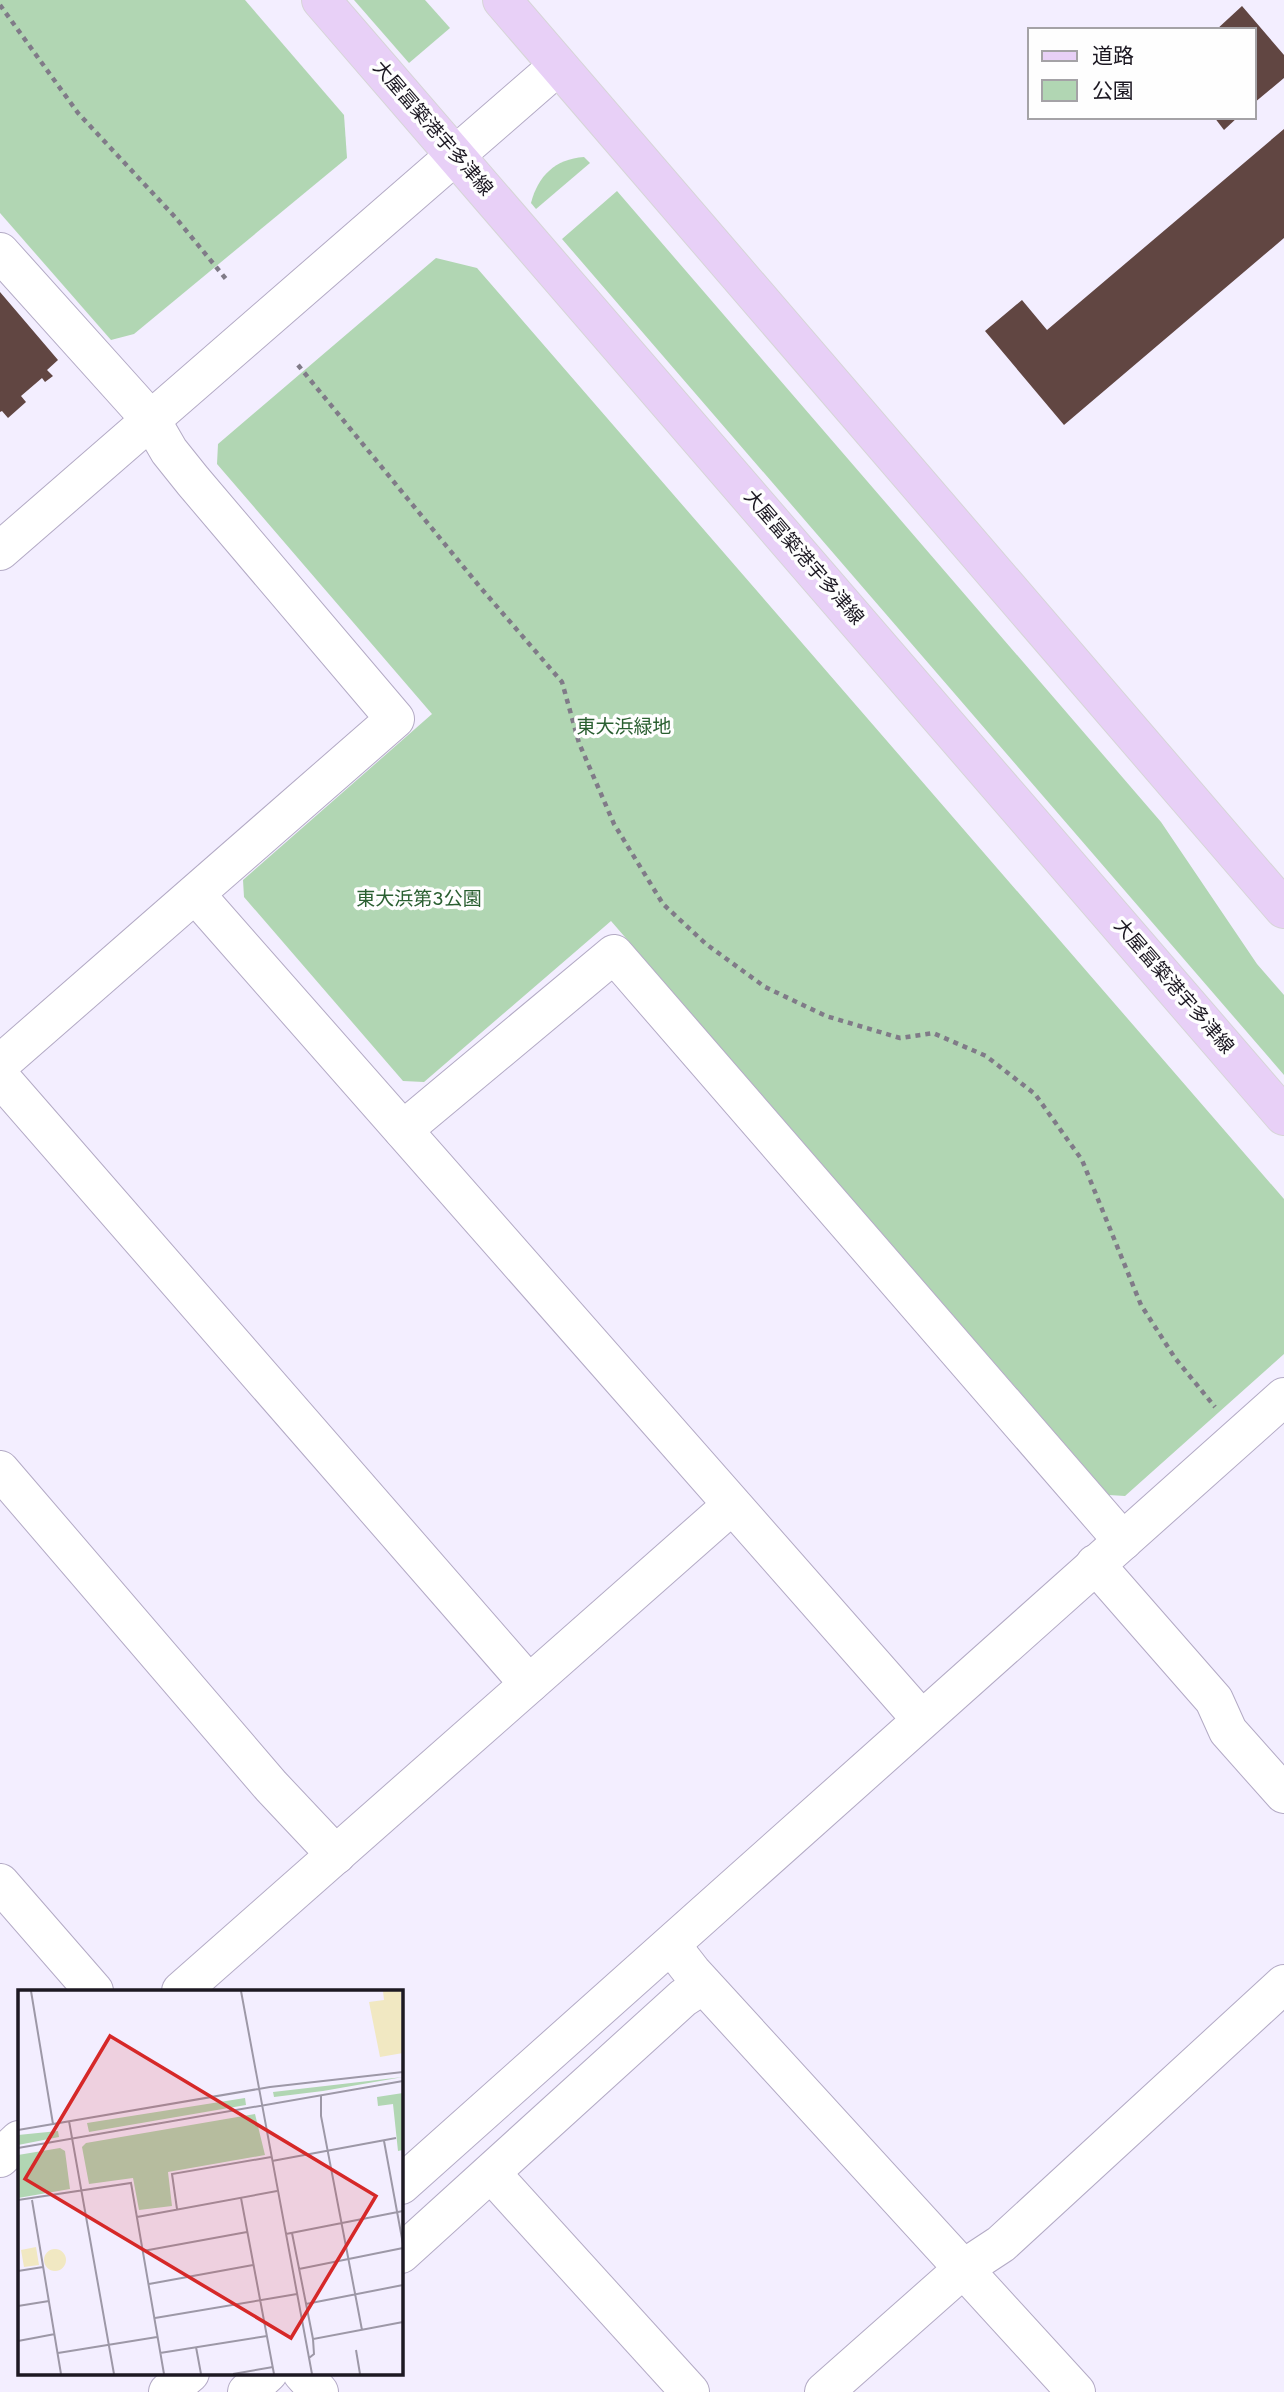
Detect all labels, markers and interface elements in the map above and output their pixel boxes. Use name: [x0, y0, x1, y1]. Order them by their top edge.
legend: [1028, 28, 1256, 119]
text: 道路: [1092, 44, 1134, 71]
street label: 大屋冨築港宇多津線: [367, 57, 497, 201]
text: 公園: [1092, 79, 1134, 106]
street label: 大屋冨築港宇多津線: [738, 486, 868, 630]
park label: 東大浜緑地: [576, 716, 672, 740]
park label: 東大浜第3公園: [356, 888, 482, 912]
street label: 大屋冨築港宇多津線: [1108, 915, 1238, 1059]
inset map: [18, 1990, 402, 2374]

